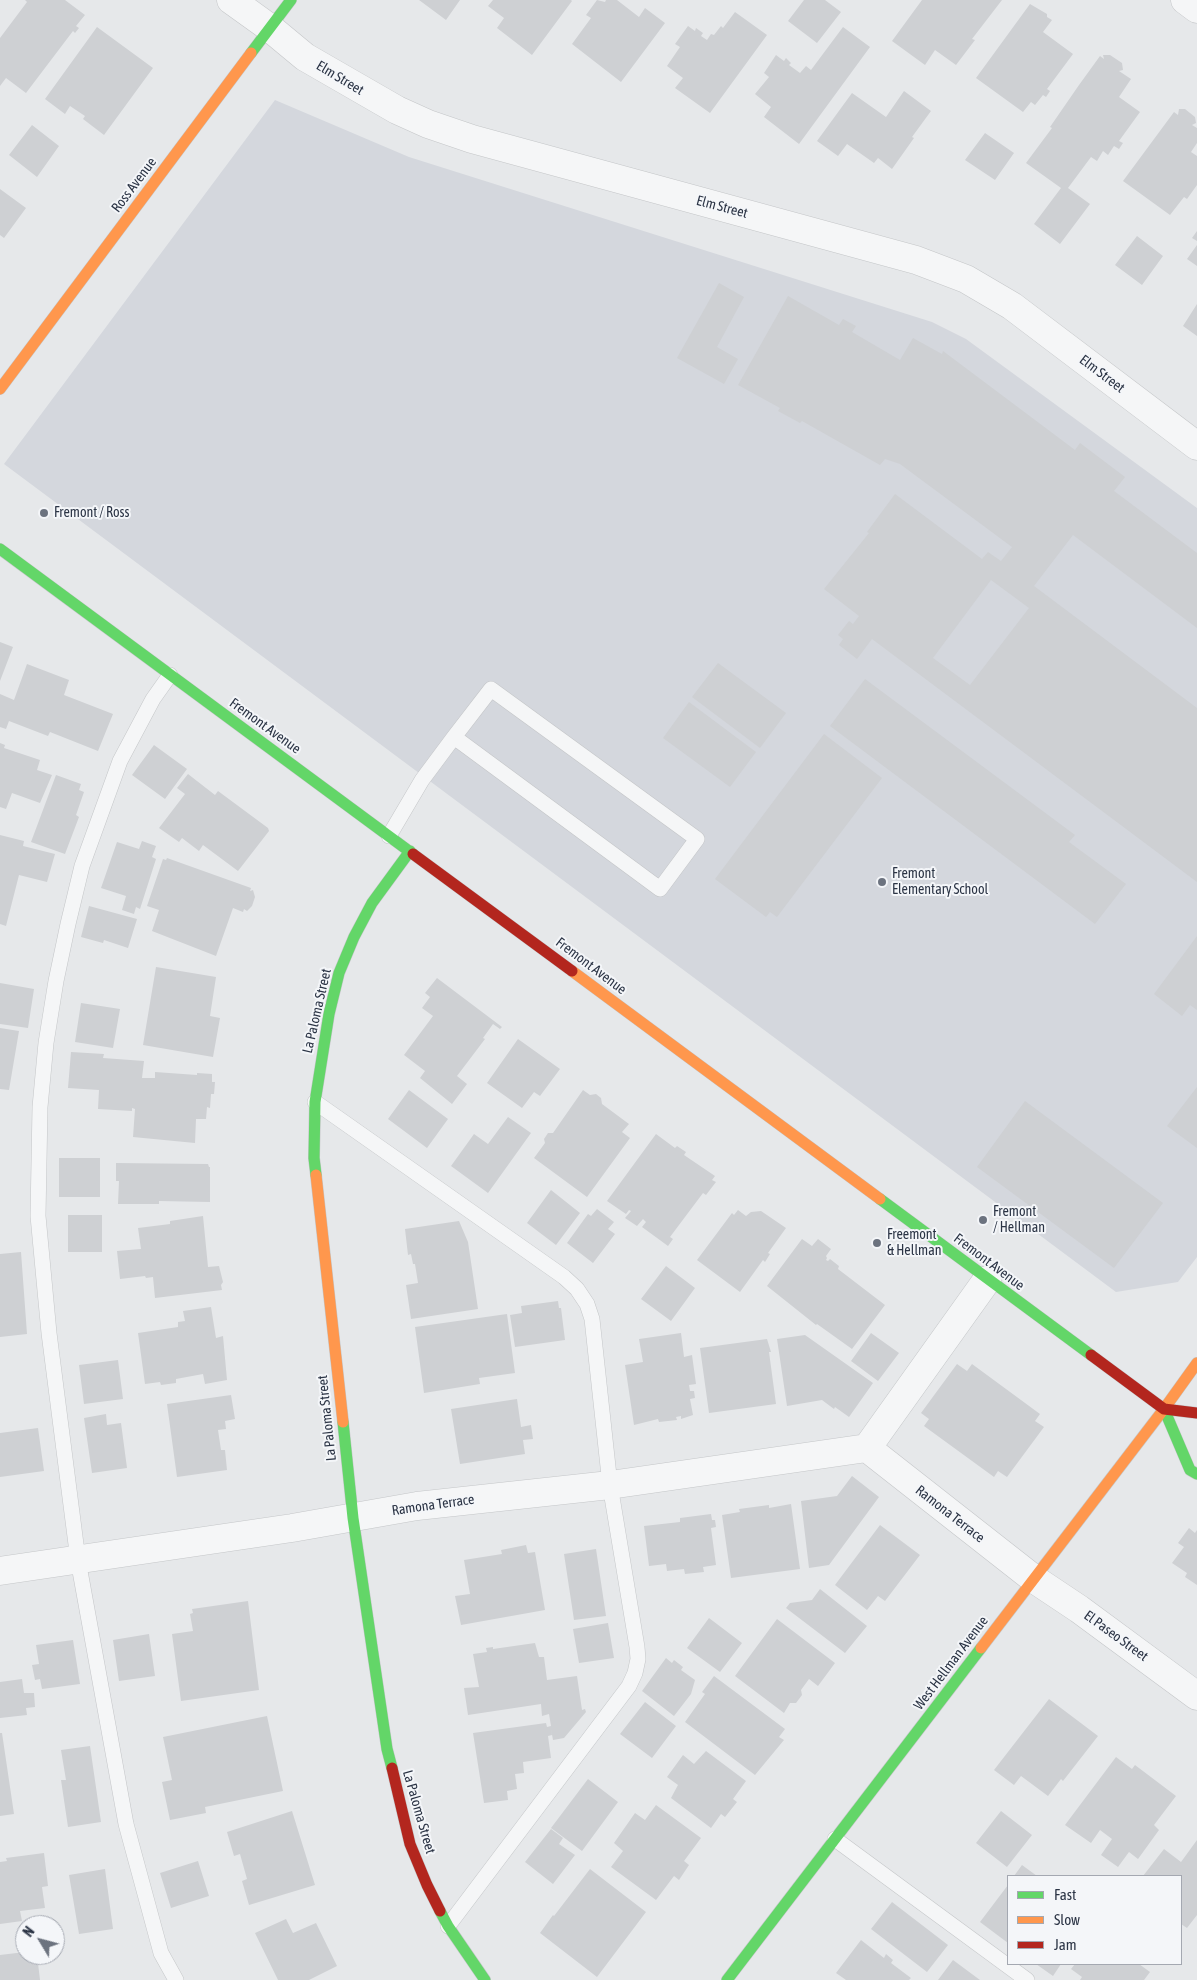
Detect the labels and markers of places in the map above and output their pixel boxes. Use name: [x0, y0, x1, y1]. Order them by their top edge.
place label: Fremont / Ross: [54, 505, 129, 521]
marker: Fremont / Ross: [38, 507, 50, 519]
place label: Fremont Elementary School: [892, 866, 988, 899]
marker: Fremont Elementary School: [876, 876, 888, 888]
place label: Fremont / Hellman: [993, 1204, 1045, 1236]
marker: Fremont / Hellman: [977, 1214, 989, 1226]
place label: Freemont & Hellman: [887, 1227, 941, 1260]
marker: Freemont & Hellman: [871, 1237, 883, 1249]

